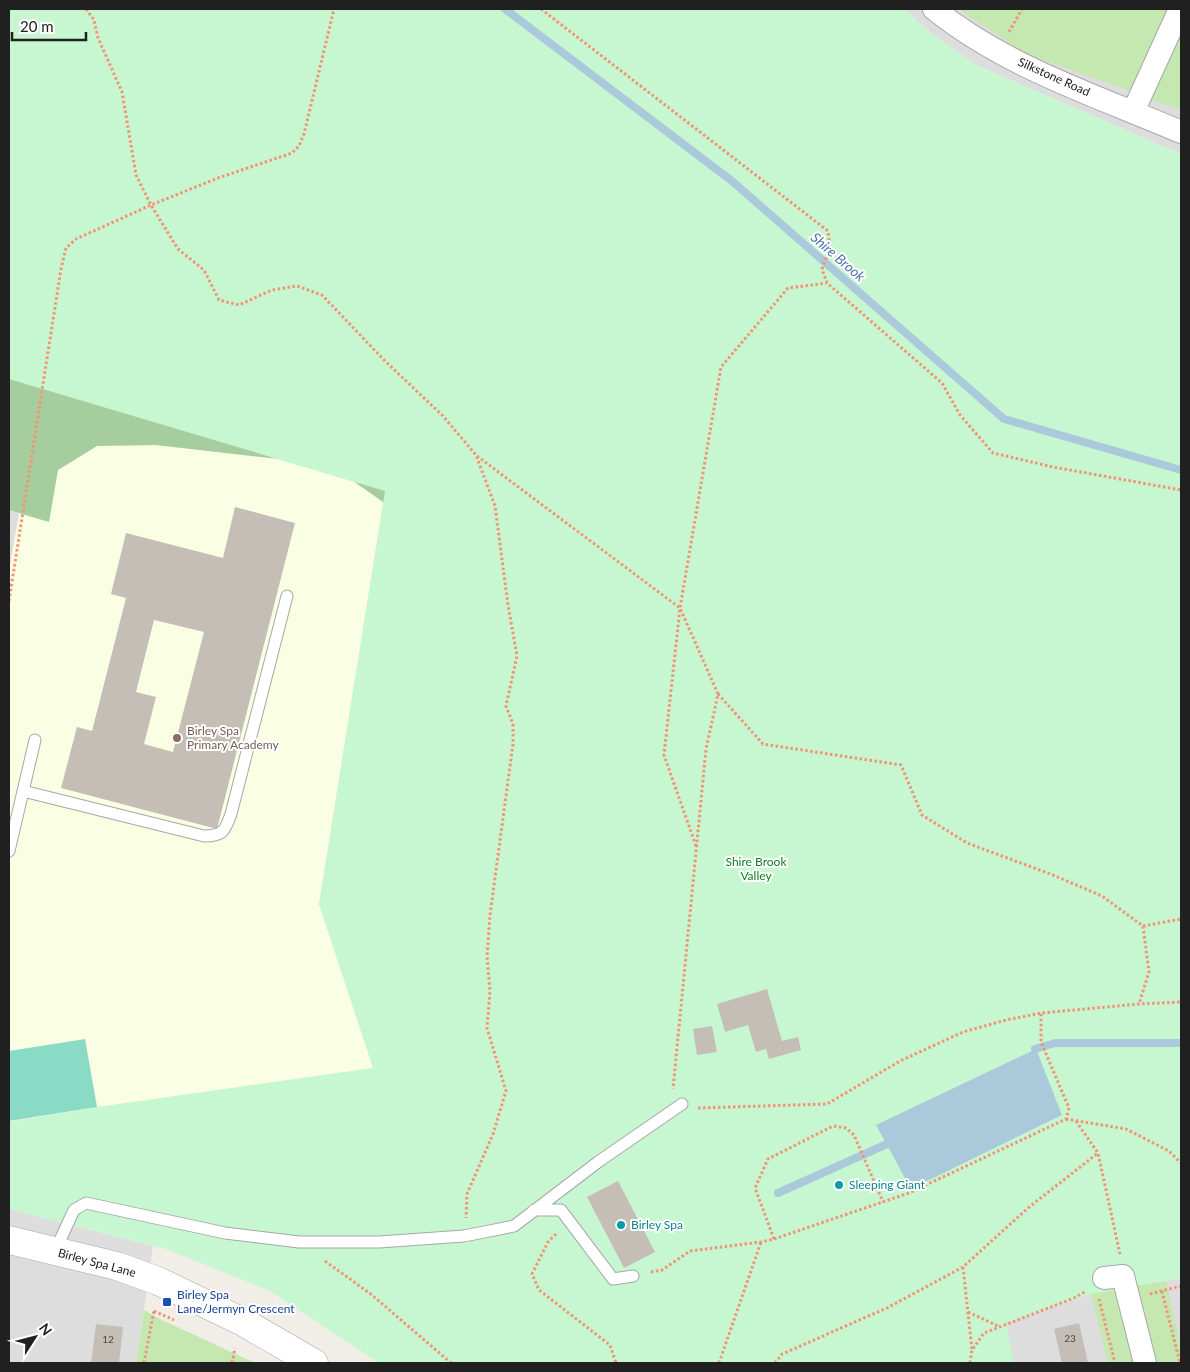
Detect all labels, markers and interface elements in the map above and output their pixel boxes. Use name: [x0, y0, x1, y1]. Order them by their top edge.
scale bar: [12, 10, 86, 42]
text: 20 m: [20, 17, 54, 35]
street label: Silkstone Road: [1016, 54, 1093, 99]
water label: Shire Brook: [808, 229, 869, 285]
place label: Birley Spa Primary Academy: [187, 723, 280, 752]
marker: Birley Spa Primary Academy: [171, 732, 183, 744]
park label: Shire Brook Valley: [726, 854, 787, 883]
place label: Sleeping Giant: [849, 1177, 926, 1192]
marker: Sleeping Giant: [833, 1179, 845, 1191]
place label: Birley Spa: [631, 1217, 683, 1232]
marker: Birley Spa: [615, 1219, 627, 1231]
street label: Birley Spa Lane: [56, 1245, 138, 1280]
place label: Birley Spa Lane/Jermyn Crescent: [177, 1287, 295, 1316]
marker: Birley Spa Lane/Jermyn Crescent: [161, 1296, 173, 1308]
north arrow: [10, 1312, 60, 1362]
text: N: [36, 1320, 56, 1338]
house number: 23: [1064, 1332, 1076, 1344]
house number: 12: [102, 1333, 114, 1345]

